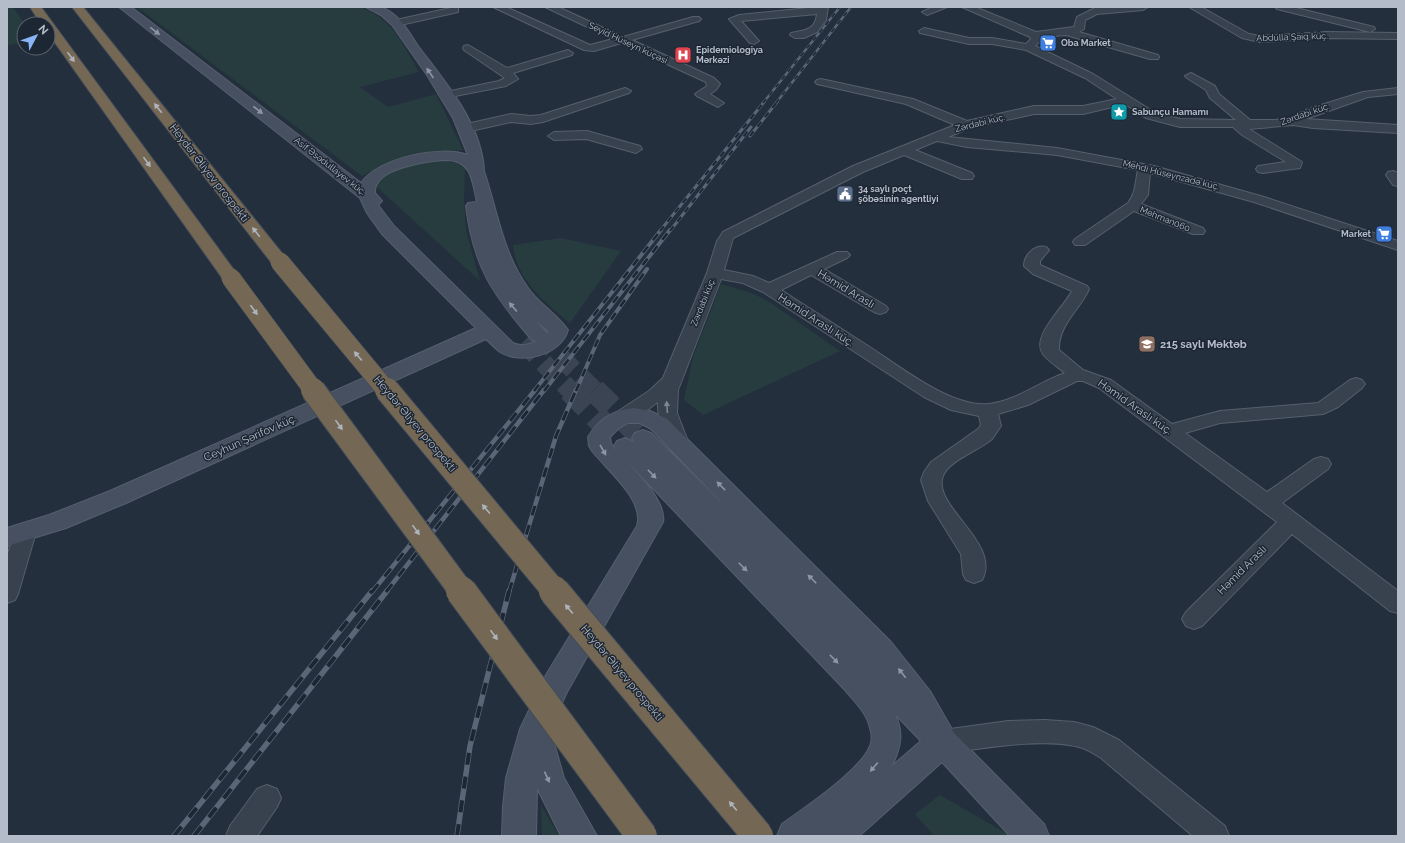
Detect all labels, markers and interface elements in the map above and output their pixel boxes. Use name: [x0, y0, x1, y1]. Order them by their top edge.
north arrow: [16, 16, 56, 56]
street label: Seyid Hüseyn küçəsi: [587, 20, 669, 66]
text: N: [36, 22, 51, 37]
one-way arrow: [149, 27, 160, 35]
street label: Abdulla Şaiq küç.: [1256, 31, 1328, 43]
supermarket icon: Oba Market: [1038, 33, 1058, 53]
place label: Oba Market: [1061, 38, 1111, 48]
hospital icon: Epidemiologiya Mərkəzi: [673, 45, 693, 65]
place label: Epidemiologiya Mərkəzi: [696, 45, 763, 65]
one-way arrow: [67, 51, 75, 62]
one-way arrow: [426, 68, 434, 78]
street label: Zərdabi küç.: [1279, 101, 1331, 127]
one-way arrow: [154, 102, 162, 113]
place icon: Sabunçu Hamamı: [1109, 102, 1129, 122]
one-way arrow: [252, 106, 263, 115]
place label: Sabunçu Hamamı: [1132, 107, 1208, 117]
street label: Zərdabi küç.: [954, 112, 1006, 134]
street label: Heydər Əliyev prospekti: [167, 121, 251, 225]
street label: Asif Əsədullayev küç.: [292, 135, 368, 197]
one-way arrow: [143, 157, 151, 168]
street label: Mehdi Hüseynzadə küç.: [1122, 158, 1221, 192]
public building icon: 34 saylı poçt şöbəsinin agentliyi: [835, 184, 855, 204]
place label: 34 saylı poçt şöbəsinin agentliyi: [858, 184, 939, 204]
street label: Mehman060: [1138, 204, 1192, 234]
supermarket icon: Market: [1374, 224, 1394, 244]
one-way arrow: [252, 226, 260, 237]
place label: Market: [1341, 229, 1372, 239]
street label: Həmid Araslı: [815, 267, 877, 311]
street label: Zərdabi küç.: [689, 276, 717, 328]
street label: Həmid Araslı küç.: [776, 291, 856, 349]
one-way arrow: [509, 302, 518, 311]
one-way arrow: [250, 304, 258, 315]
school or university icon: 215 saylı Məktəb: [1137, 334, 1157, 354]
place label: 215 saylı Məktəb: [1160, 338, 1247, 351]
one-way arrow: [353, 350, 362, 361]
street label: Heydər Əliyev prospekti: [371, 373, 459, 475]
street label: Həmid Araslı küç.: [1095, 377, 1175, 437]
one-way arrow: [664, 401, 671, 413]
street label: Ceyhun Şərifov küç.: [202, 412, 298, 464]
one-way arrow: [335, 420, 343, 431]
one-way arrow: [600, 444, 607, 456]
one-way arrow: [647, 469, 657, 479]
one-way arrow: [716, 481, 726, 491]
one-way arrow: [481, 504, 490, 515]
one-way arrow: [412, 525, 420, 535]
street label: Həmid Araslı: [1215, 543, 1269, 597]
one-way arrow: [738, 562, 747, 572]
one-way arrow: [807, 574, 817, 584]
one-way arrow: [565, 604, 574, 615]
street label: Heydər Əliyev prospekti: [578, 622, 666, 724]
one-way arrow: [490, 629, 498, 640]
one-way arrow: [829, 654, 839, 664]
one-way arrow: [898, 668, 906, 678]
one-way arrow: [869, 762, 878, 772]
one-way arrow: [544, 771, 550, 783]
one-way arrow: [729, 801, 737, 811]

